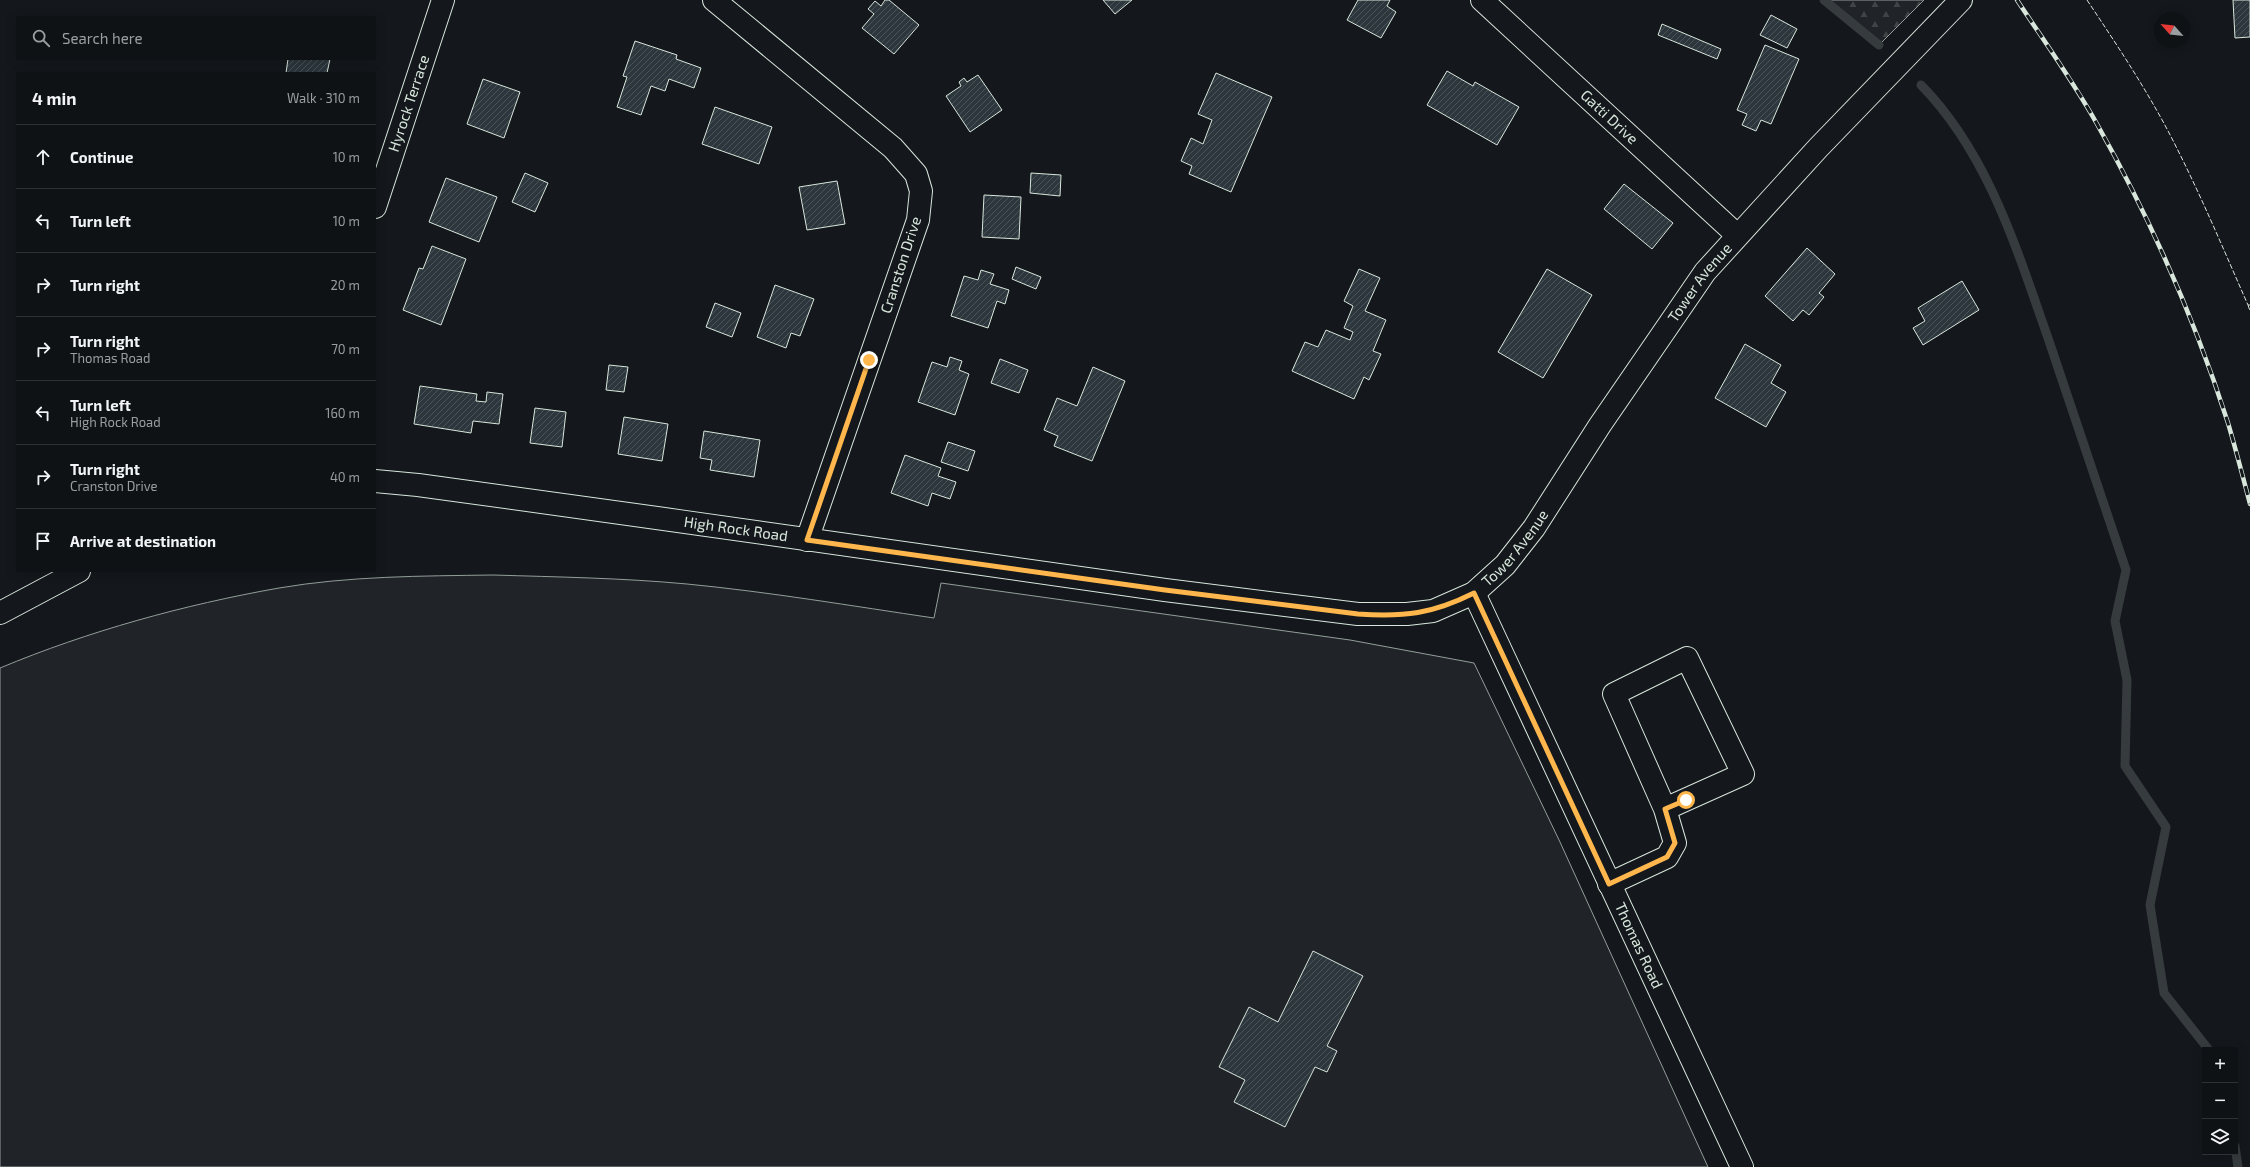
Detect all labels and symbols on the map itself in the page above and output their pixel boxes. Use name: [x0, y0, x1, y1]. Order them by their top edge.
north arrow: [2154, 12, 2190, 48]
street label: Hyrock Terrace: [384, 52, 432, 154]
street label: Gatti Drive: [1577, 86, 1642, 147]
street label: Cranston Drive: [876, 214, 924, 316]
street label: Tower Avenue: [1663, 239, 1735, 325]
route end: [860, 351, 878, 369]
street label: Tower Avenue: [1477, 506, 1551, 590]
street label: High Rock Road: [683, 512, 789, 544]
route start: [1677, 791, 1695, 809]
street label: Thomas Road: [1612, 899, 1667, 991]

